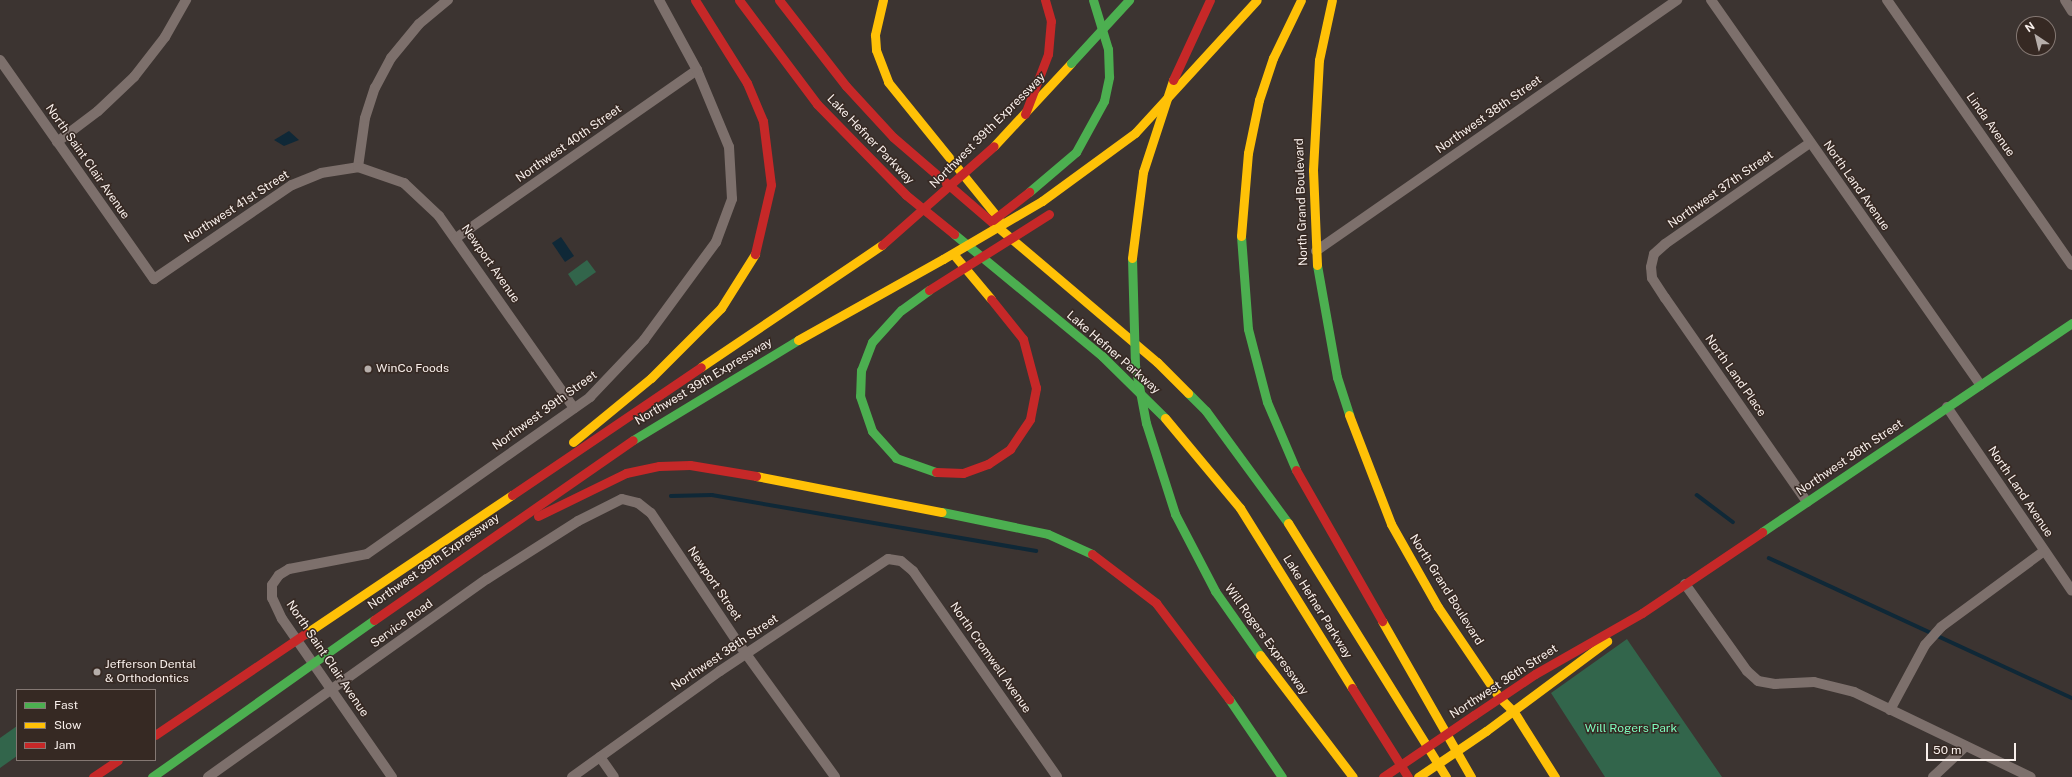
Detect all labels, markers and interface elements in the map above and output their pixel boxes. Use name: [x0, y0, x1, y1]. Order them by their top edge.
north arrow: [2016, 16, 2056, 56]
text: N: [2023, 20, 2037, 34]
street label: Northwest 39th Expressway: [927, 70, 1049, 192]
street label: Northwest 38th Street: [1433, 73, 1545, 157]
street label: Linda Avenue: [1963, 90, 2017, 160]
street label: Lake Hefner Parkway: [823, 92, 917, 188]
street label: North Saint Clair Avenue: [42, 102, 132, 222]
street label: Northwest 40th Street: [513, 102, 625, 186]
street label: North Grand Boulevard: [1293, 138, 1311, 266]
street label: North Land Avenue: [1820, 138, 1892, 234]
street label: Northwest 37th Street: [1666, 148, 1776, 232]
street label: Northwest 41st Street: [182, 168, 292, 246]
street label: Newport Avenue: [458, 222, 522, 306]
street label: Lake Hefner Parkway: [1063, 308, 1163, 398]
street label: North Land Place: [1701, 332, 1769, 420]
street label: Northwest 39th Expressway: [633, 335, 775, 429]
place label: WinCo Foods: [376, 362, 449, 376]
marker: WinCo Foods: [363, 364, 373, 374]
street label: Northwest 39th Street: [490, 368, 600, 454]
street label: Northwest 36th Street: [1794, 417, 1906, 499]
street label: North Land Avenue: [1984, 444, 2056, 540]
street label: Northwest 39th Expressway: [365, 511, 503, 613]
street label: North Grand Boulevard: [1406, 532, 1486, 648]
street label: Newport Street: [684, 544, 744, 624]
street label: Lake Hefner Parkway: [1279, 553, 1355, 661]
street label: Will Rogers Expressway: [1221, 582, 1311, 698]
street label: Service Road: [368, 597, 436, 651]
street label: North Saint Clair Avenue: [283, 598, 371, 720]
street label: North Cromwell Avenue: [946, 600, 1034, 716]
street label: Northwest 38th Street: [669, 612, 781, 694]
street label: Northwest 36th Street: [1447, 642, 1561, 722]
place label: Jefferson Dental & Orthodontics: [105, 658, 196, 686]
marker: Jefferson Dental & Orthodontics: [92, 667, 102, 677]
legend: [16, 689, 156, 761]
text: Fast: [54, 698, 78, 712]
text: Slow: [54, 718, 81, 732]
park label: Will Rogers Park: [1585, 722, 1677, 736]
scale bar: [1928, 735, 2018, 761]
text: Jam: [54, 738, 76, 752]
text: 50 m: [1933, 743, 1961, 757]

